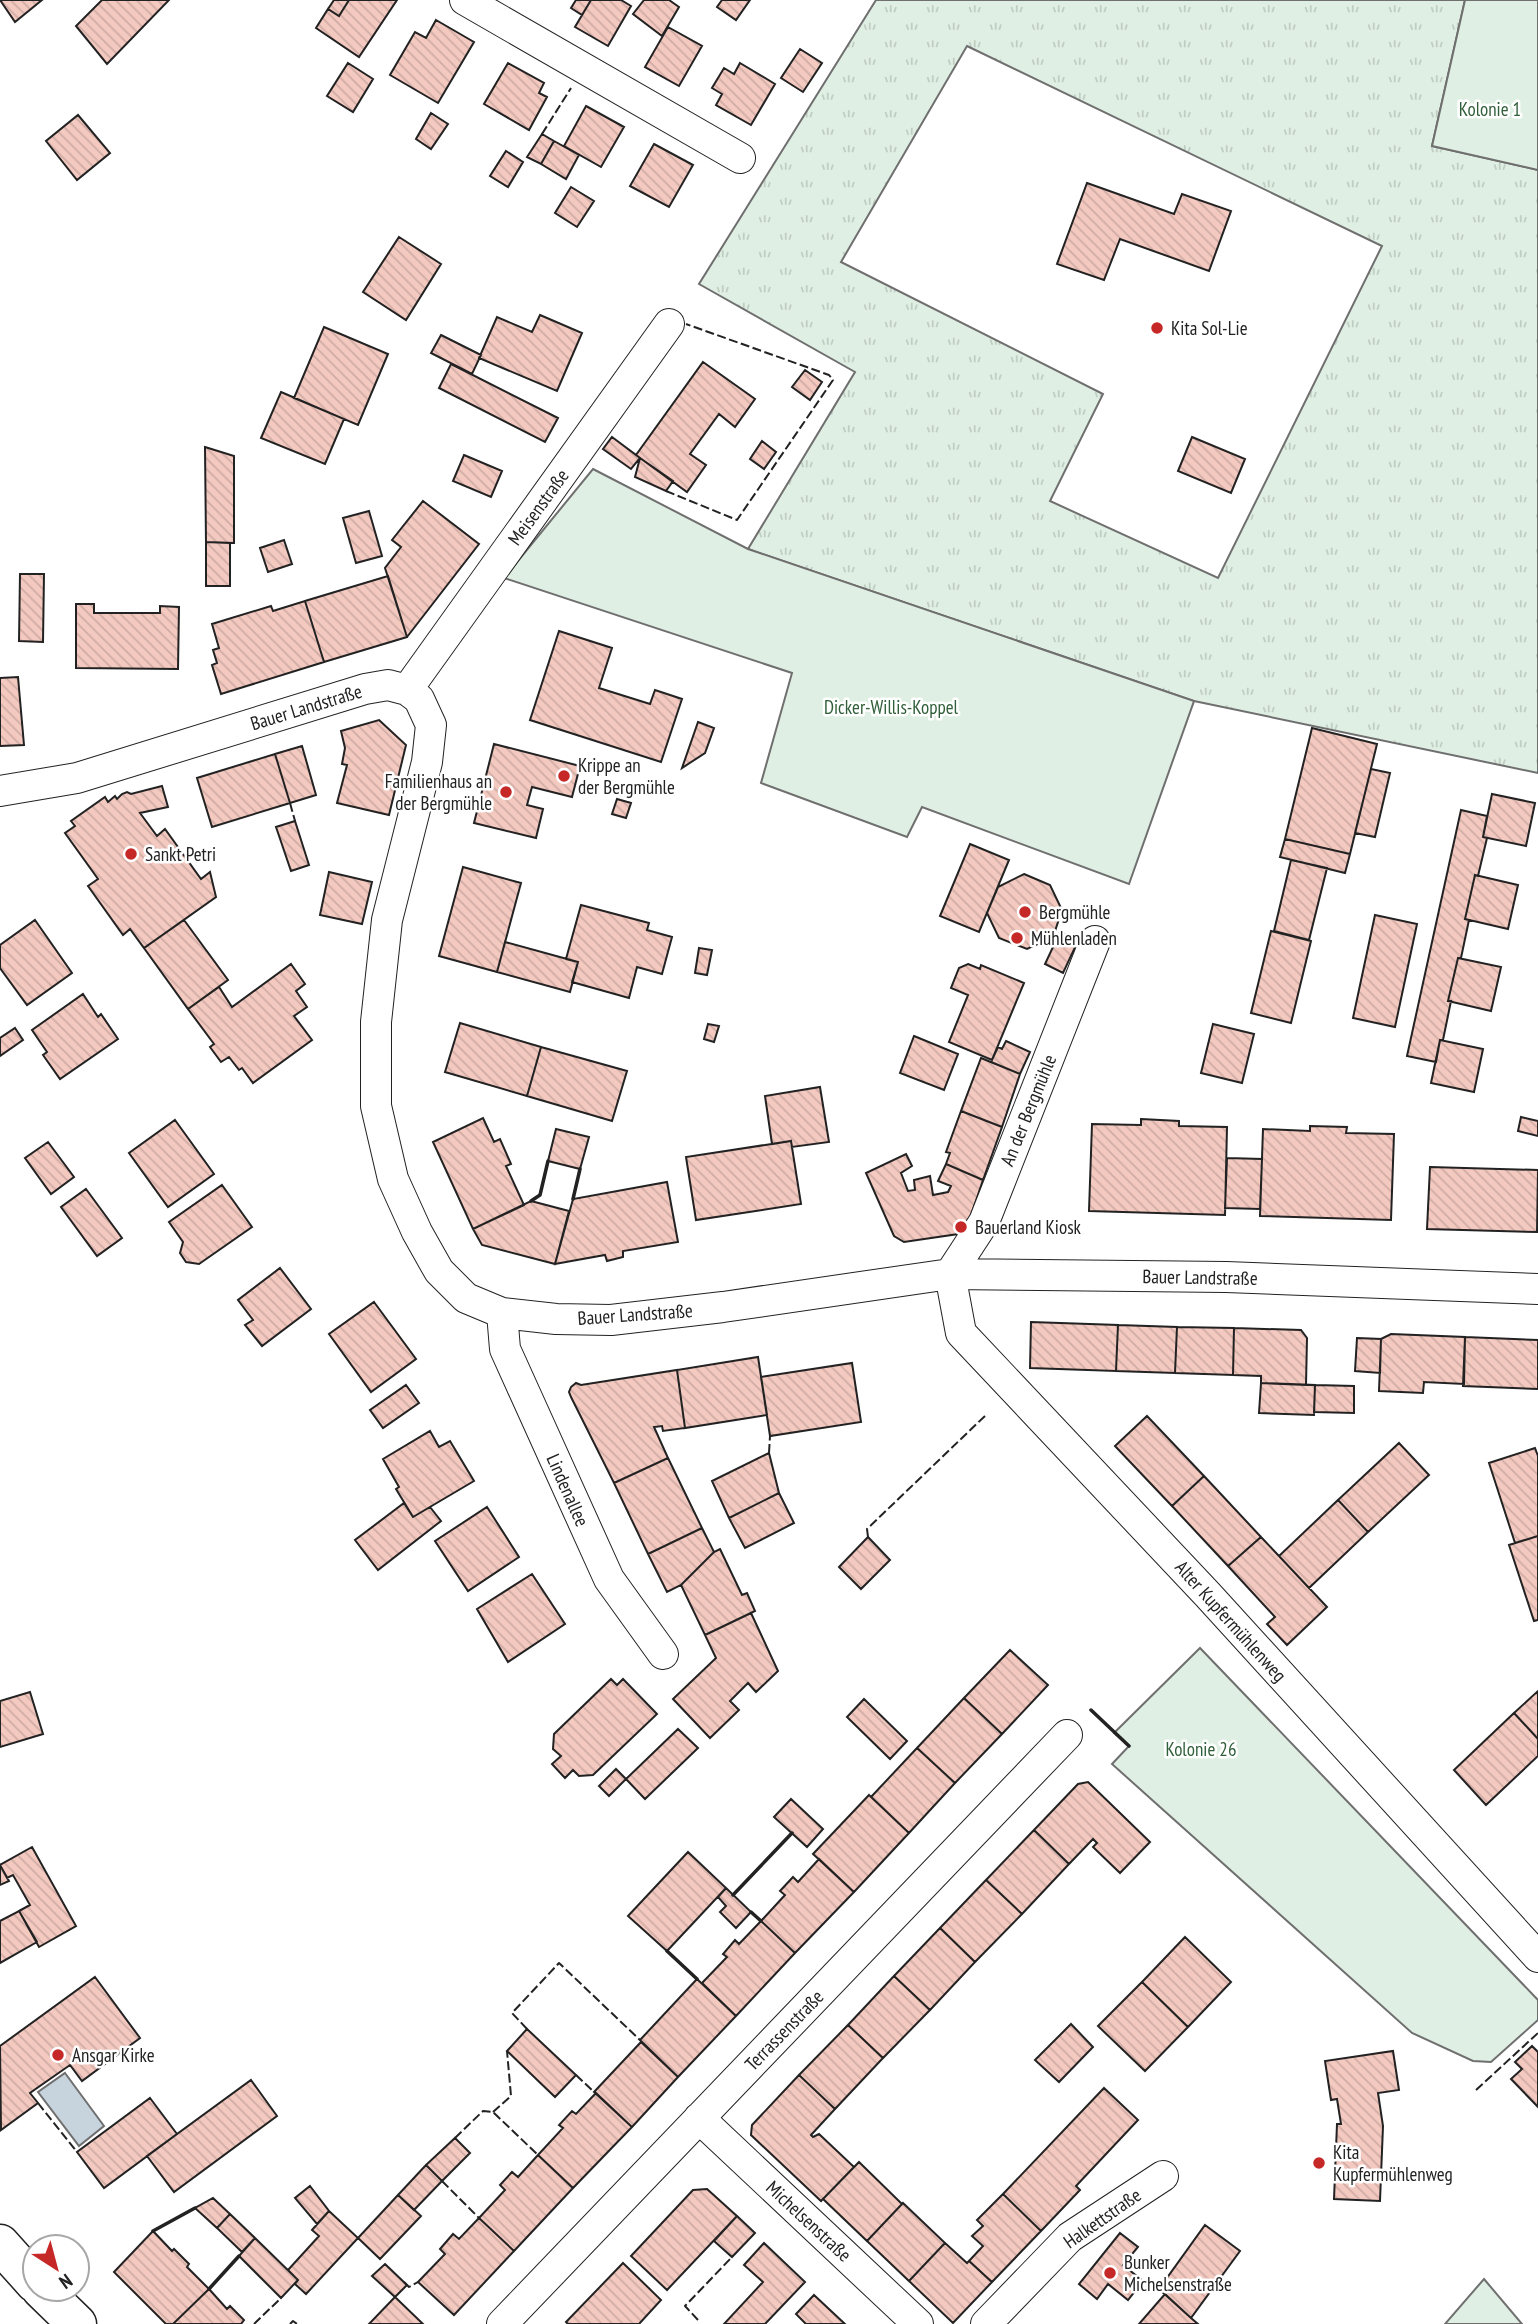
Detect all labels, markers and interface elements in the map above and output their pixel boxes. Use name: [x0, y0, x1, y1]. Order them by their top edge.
park label: Kolonie 1: [1459, 97, 1521, 121]
place label: Kita Sol-Lie: [1171, 316, 1248, 340]
marker: Kita Sol-Lie: [1149, 320, 1165, 336]
street label: Meisenstraße: [502, 464, 574, 550]
street label: Bauer Landstraße: [247, 679, 365, 735]
park label: Dicker-Willis-Koppel: [824, 695, 959, 719]
place label: Krippe an der Bergmühle: [578, 753, 675, 799]
marker: Krippe an der Bergmühle: [556, 768, 572, 784]
place label: Familienhaus an der Bergmühle: [385, 769, 492, 815]
marker: Familienhaus an der Bergmühle: [498, 784, 514, 800]
place label: Sankt Petri: [145, 842, 216, 866]
marker: Sankt Petri: [123, 846, 139, 862]
place label: Bergmühle: [1039, 900, 1111, 924]
marker: Bergmühle: [1017, 904, 1033, 920]
place label: Mühlenladen: [1031, 926, 1117, 950]
marker: Mühlenladen: [1009, 930, 1025, 946]
street label: An der Bergmühle: [995, 1051, 1061, 1169]
place label: Bauerland Kiosk: [975, 1215, 1082, 1239]
marker: Bauerland Kiosk: [953, 1219, 969, 1235]
street label: Bauer Landstraße: [1142, 1264, 1258, 1290]
street label: Bauer Landstraße: [577, 1298, 693, 1330]
street label: Lindenallee: [541, 1450, 595, 1530]
street label: Alter Kupfermühlenweg: [1170, 1555, 1292, 1687]
park label: Kolonie 26: [1166, 1737, 1236, 1761]
street label: Terrassenstraße: [740, 1985, 829, 2075]
place label: Ansgar Kirke: [72, 2043, 155, 2067]
marker: Ansgar Kirke: [50, 2047, 66, 2063]
place label: Kita Kupfermühlenweg: [1333, 2140, 1453, 2186]
marker: Kita Kupfermühlenweg: [1311, 2155, 1327, 2171]
street label: Michelsenstraße: [761, 2175, 857, 2267]
street label: Halkettstraße: [1059, 2182, 1146, 2253]
north arrow: [21, 2233, 91, 2303]
place label: Bunker Michelsenstraße: [1124, 2250, 1232, 2296]
marker: Bunker Michelsenstraße: [1102, 2265, 1118, 2281]
text: N: [55, 2269, 77, 2294]

